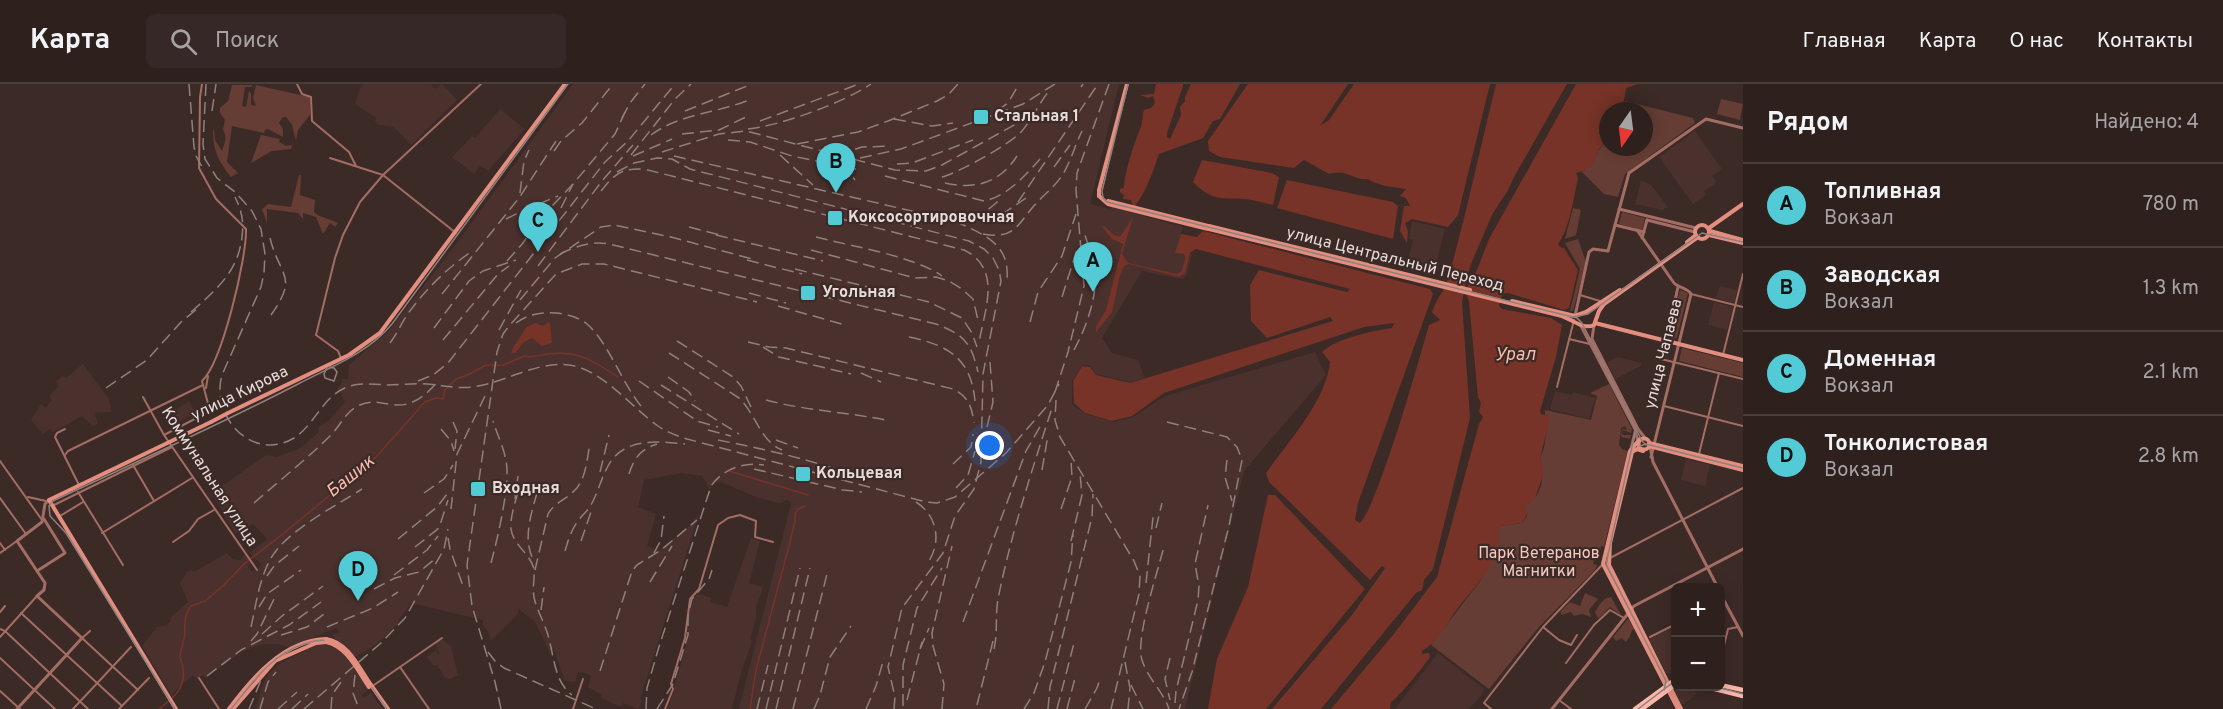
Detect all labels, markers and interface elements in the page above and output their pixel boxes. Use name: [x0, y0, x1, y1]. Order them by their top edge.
search box: [146, 14, 566, 68]
text: Карта: [30, 23, 110, 59]
icon: search: [167, 25, 200, 58]
text: Поиск: [215, 28, 279, 55]
text: Главная: [1802, 28, 1886, 55]
text: Карта: [1919, 28, 1976, 55]
text: О нас: [2009, 28, 2064, 55]
text: Контакты: [2097, 28, 2193, 55]
north arrow: [1599, 102, 1653, 156]
place label: Стальная 1: [994, 107, 1079, 127]
text: Рядом: [1767, 107, 1849, 140]
marker: Стальная 1: [972, 108, 990, 126]
text: Найдено: 4: [2094, 110, 2199, 136]
pin: B: [816, 144, 856, 193]
text: Топливная: [1824, 179, 1941, 206]
text: A: [1779, 192, 1794, 218]
text: 780 m: [2143, 192, 2199, 218]
pin: C: [518, 202, 558, 252]
text: Вокзал: [1824, 206, 1894, 232]
place label: Коксосортировочная: [848, 208, 1015, 228]
marker: Коксосортировочная: [826, 209, 844, 227]
street label: улица Центральный Переход: [1284, 223, 1506, 297]
pin: A: [1074, 242, 1112, 292]
text: Заводская: [1824, 263, 1940, 290]
text: B: [1780, 276, 1793, 302]
text: 1.3 km: [2143, 276, 2199, 302]
place label: Угольная: [822, 283, 896, 303]
marker: Угольная: [799, 284, 817, 302]
text: Вокзал: [1824, 290, 1894, 316]
street label: улица Чапаева: [1641, 297, 1687, 411]
water label: Урал: [1495, 344, 1536, 367]
text: Доменная: [1824, 347, 1936, 374]
text: C: [1780, 360, 1793, 386]
text: 2.1 km: [2142, 360, 2199, 386]
street label: улица Кирова: [188, 362, 292, 426]
text: Вокзал: [1824, 374, 1894, 400]
street label: Коммунальная улица: [156, 403, 262, 551]
your location: [975, 431, 1004, 460]
text: Тонколистовая: [1824, 431, 1988, 458]
text: D: [1779, 444, 1794, 470]
text: 2.8 km: [2138, 444, 2199, 470]
water label: Башик: [322, 450, 381, 504]
text: Вокзал: [1824, 458, 1894, 484]
place label: Кольцевая: [816, 464, 902, 484]
marker: Кольцевая: [794, 465, 812, 483]
place label: Входная: [492, 479, 560, 499]
marker: Входная: [469, 480, 487, 498]
park label: Парк Ветеранов Магнитки: [1478, 544, 1600, 582]
pin: D: [338, 552, 378, 601]
map controls: [1671, 583, 1725, 691]
button: +: [1671, 583, 1725, 637]
button: −: [1671, 637, 1725, 691]

